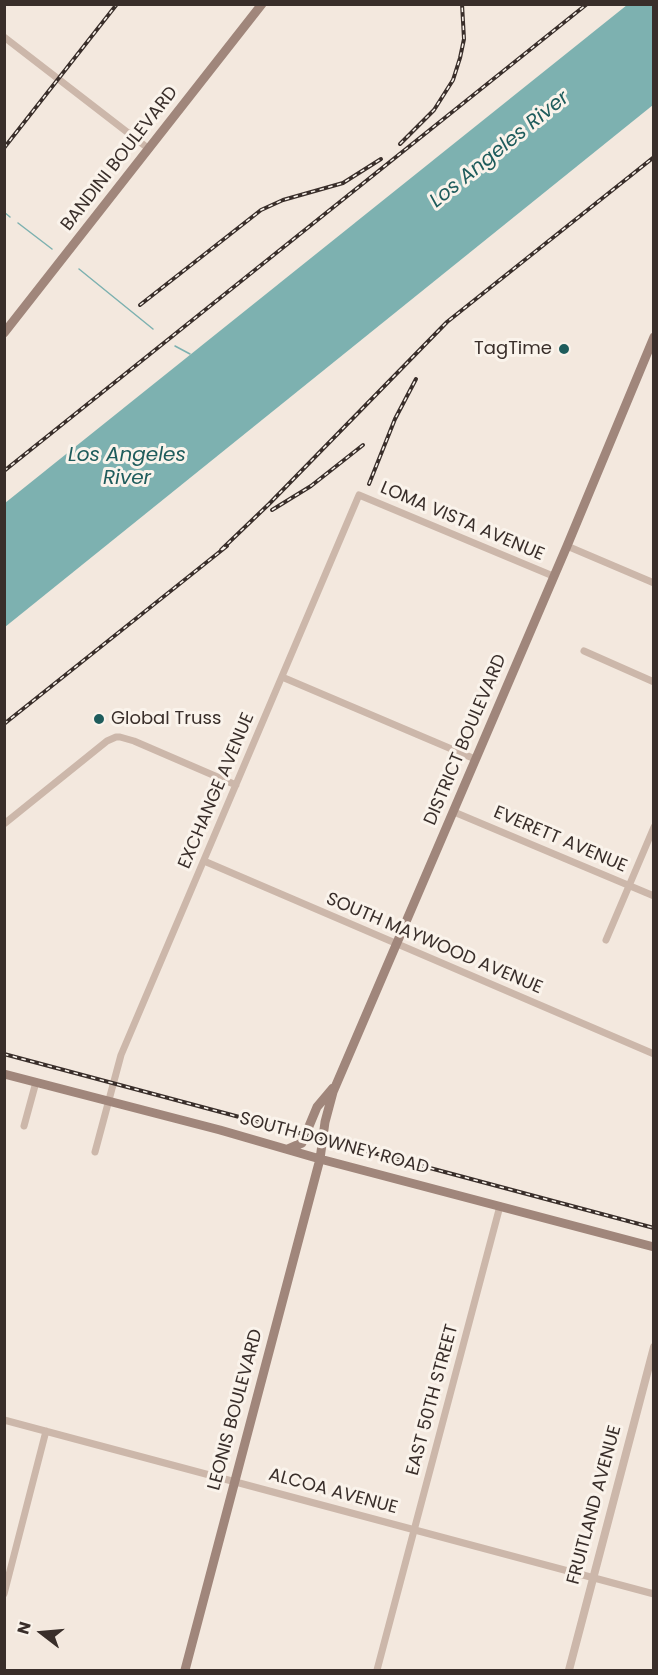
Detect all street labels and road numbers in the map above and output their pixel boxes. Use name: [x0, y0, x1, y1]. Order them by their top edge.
street label: BANDINI BOULEVARD: [57, 83, 183, 235]
street label: LOMA VISTA AVENUE: [377, 478, 547, 566]
street label: DISTRICT BOULEVARD: [420, 651, 512, 829]
street label: EXCHANGE AVENUE: [174, 710, 260, 872]
street label: EVERETT AVENUE: [490, 802, 630, 878]
street label: SOUTH MAYWOOD AVENUE: [323, 889, 545, 999]
street label: SOUTH DOWNEY ROAD: [237, 1108, 431, 1180]
street label: EAST 50TH STREET: [402, 1322, 464, 1478]
street label: LEONIS BOULEVARD: [204, 1327, 268, 1493]
street label: FRUITLAND AVENUE: [563, 1423, 627, 1587]
street label: ALCOA AVENUE: [266, 1464, 400, 1520]

